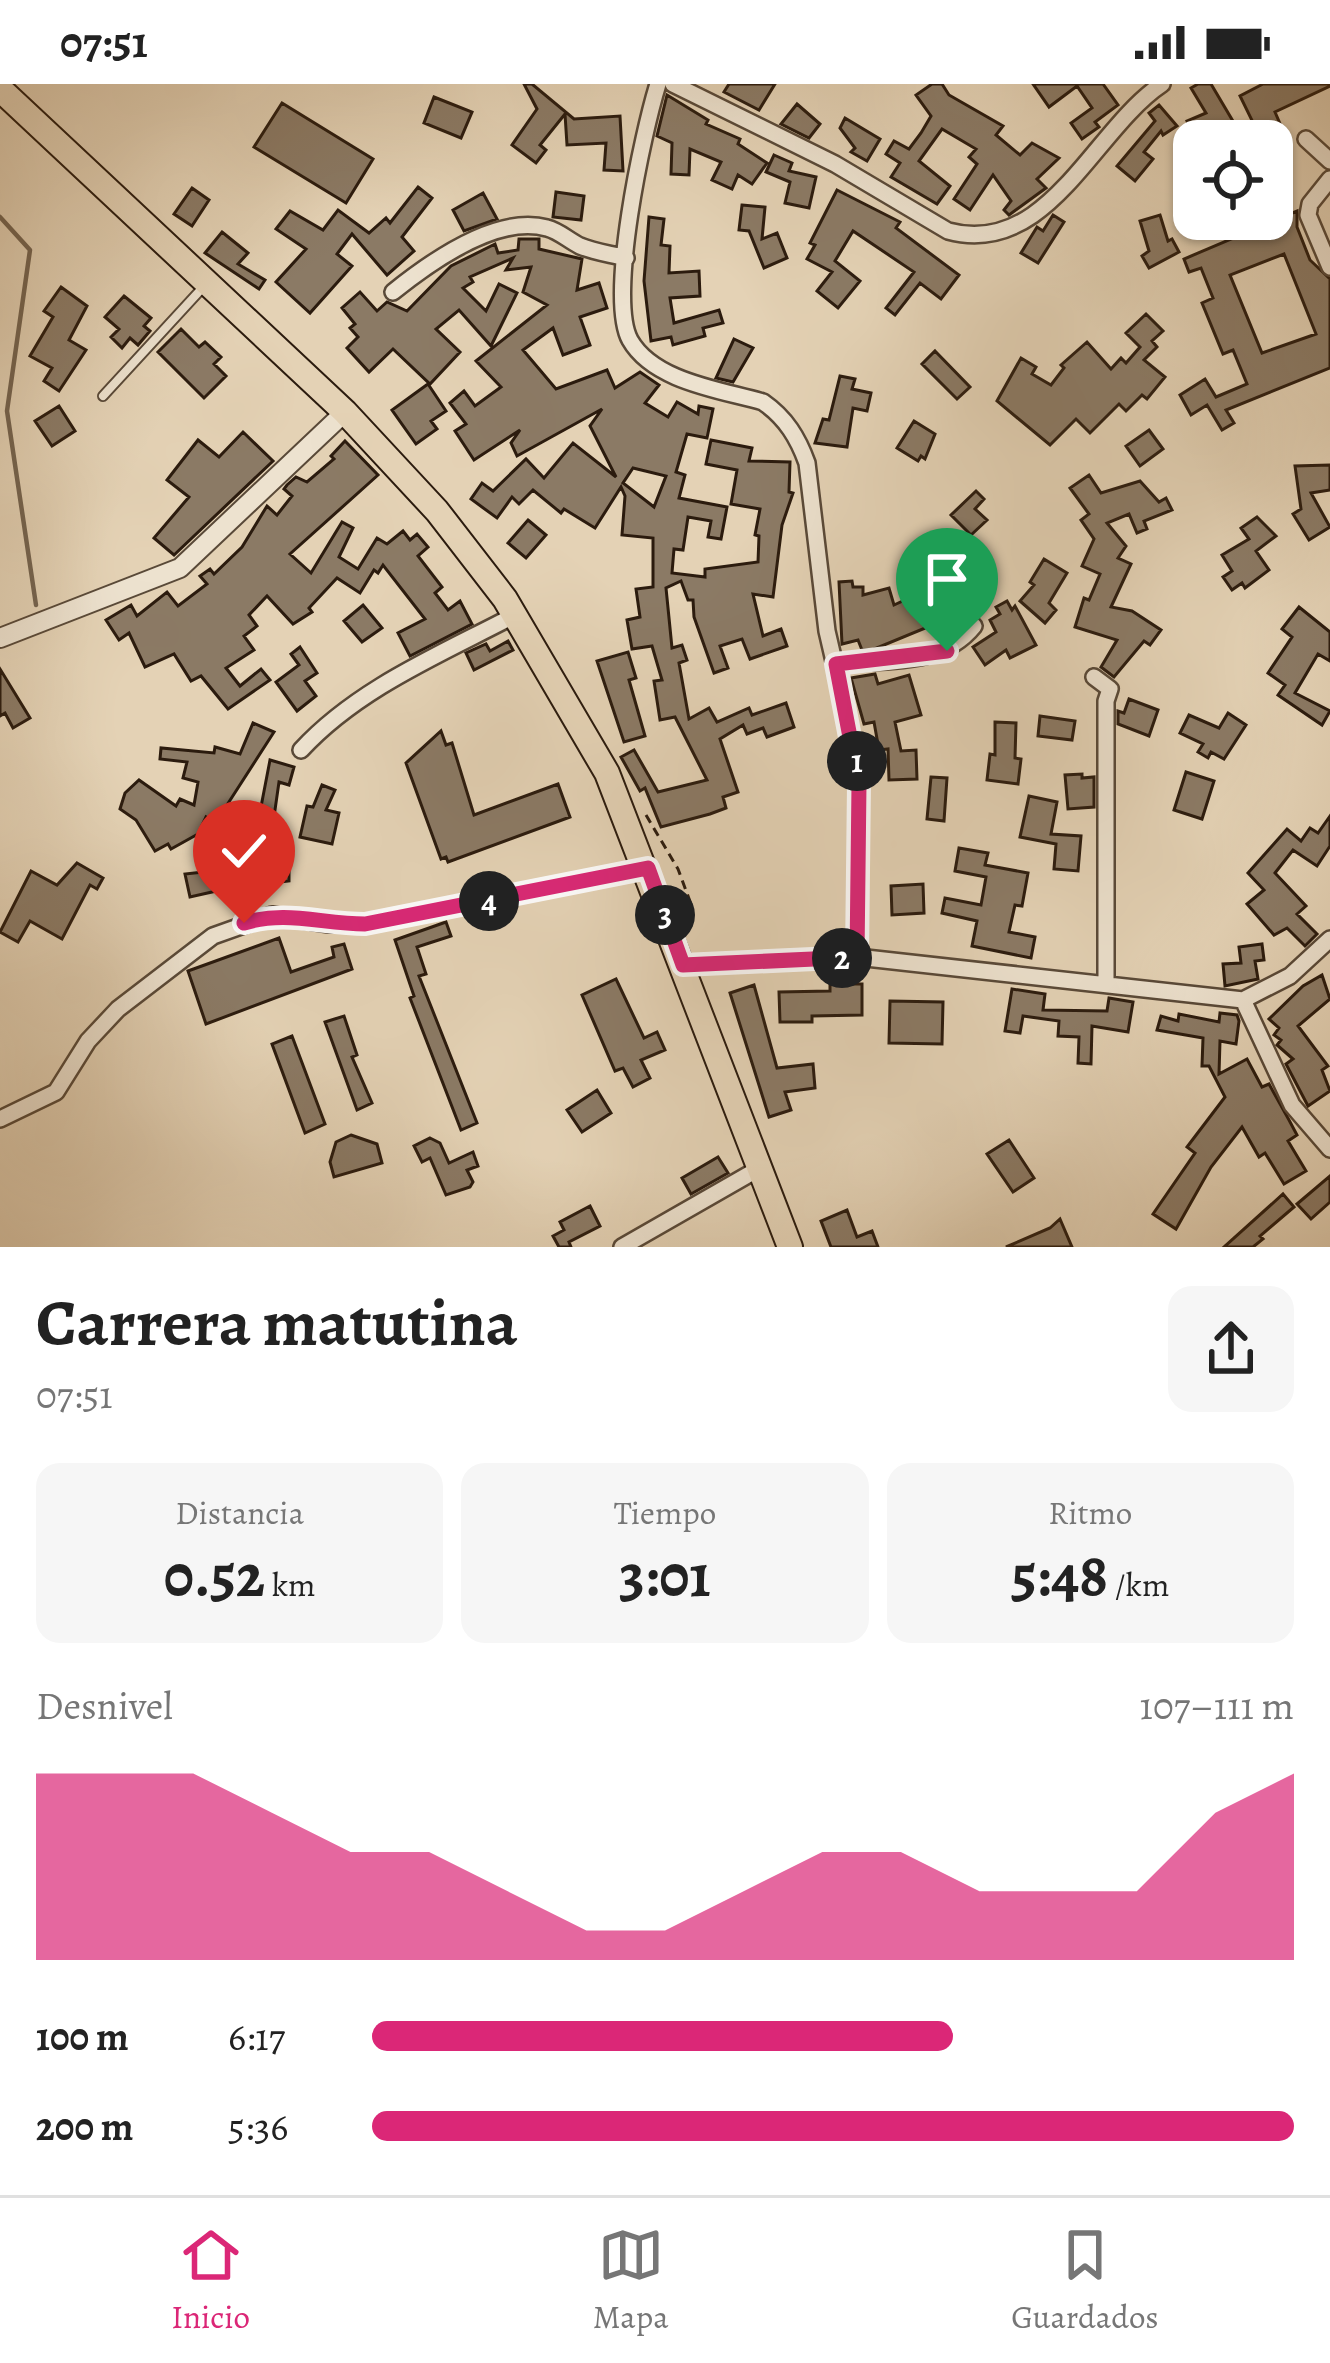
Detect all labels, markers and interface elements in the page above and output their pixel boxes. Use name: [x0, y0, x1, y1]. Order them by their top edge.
text: 07:51: [60, 11, 148, 73]
map controls: [1173, 120, 1293, 240]
button: locate: [1173, 120, 1293, 240]
pin: [896, 528, 998, 651]
icon: arrive: [914, 546, 980, 612]
pin: 1: [827, 731, 887, 791]
text: 1: [851, 738, 863, 783]
pin: [193, 800, 295, 923]
icon: check: [211, 818, 277, 884]
pin: 4: [459, 871, 519, 931]
text: 4: [481, 878, 497, 923]
pin: 3: [635, 885, 695, 945]
text: 3: [658, 892, 672, 937]
pin: 2: [812, 928, 872, 988]
text: 2: [834, 935, 850, 980]
text: Carrera matutina: [36, 1278, 518, 1368]
button: share: [1168, 1286, 1294, 1412]
text: 07:51: [36, 1368, 113, 1421]
text: Distancia: [175, 1490, 304, 1535]
text: Tiempo: [614, 1490, 716, 1535]
text: Ritmo: [1048, 1490, 1132, 1535]
text: 0.52: [164, 1535, 265, 1617]
text: 3:01: [619, 1535, 711, 1617]
text: 5:48: [1011, 1535, 1108, 1617]
text: km: [265, 1562, 316, 1607]
text: /km: [1108, 1562, 1169, 1607]
text: Desnivel: [36, 1679, 173, 1732]
text: 107–111 m: [1140, 1679, 1294, 1732]
text: 100 m: [36, 2010, 129, 2063]
text: 6:17: [228, 2010, 285, 2063]
text: 200 m: [36, 2100, 134, 2153]
text: 5:36: [228, 2100, 288, 2153]
tab: Inicio: [171, 2222, 250, 2339]
tab: Mapa: [593, 2222, 669, 2339]
tab: Guardados: [1011, 2222, 1159, 2339]

